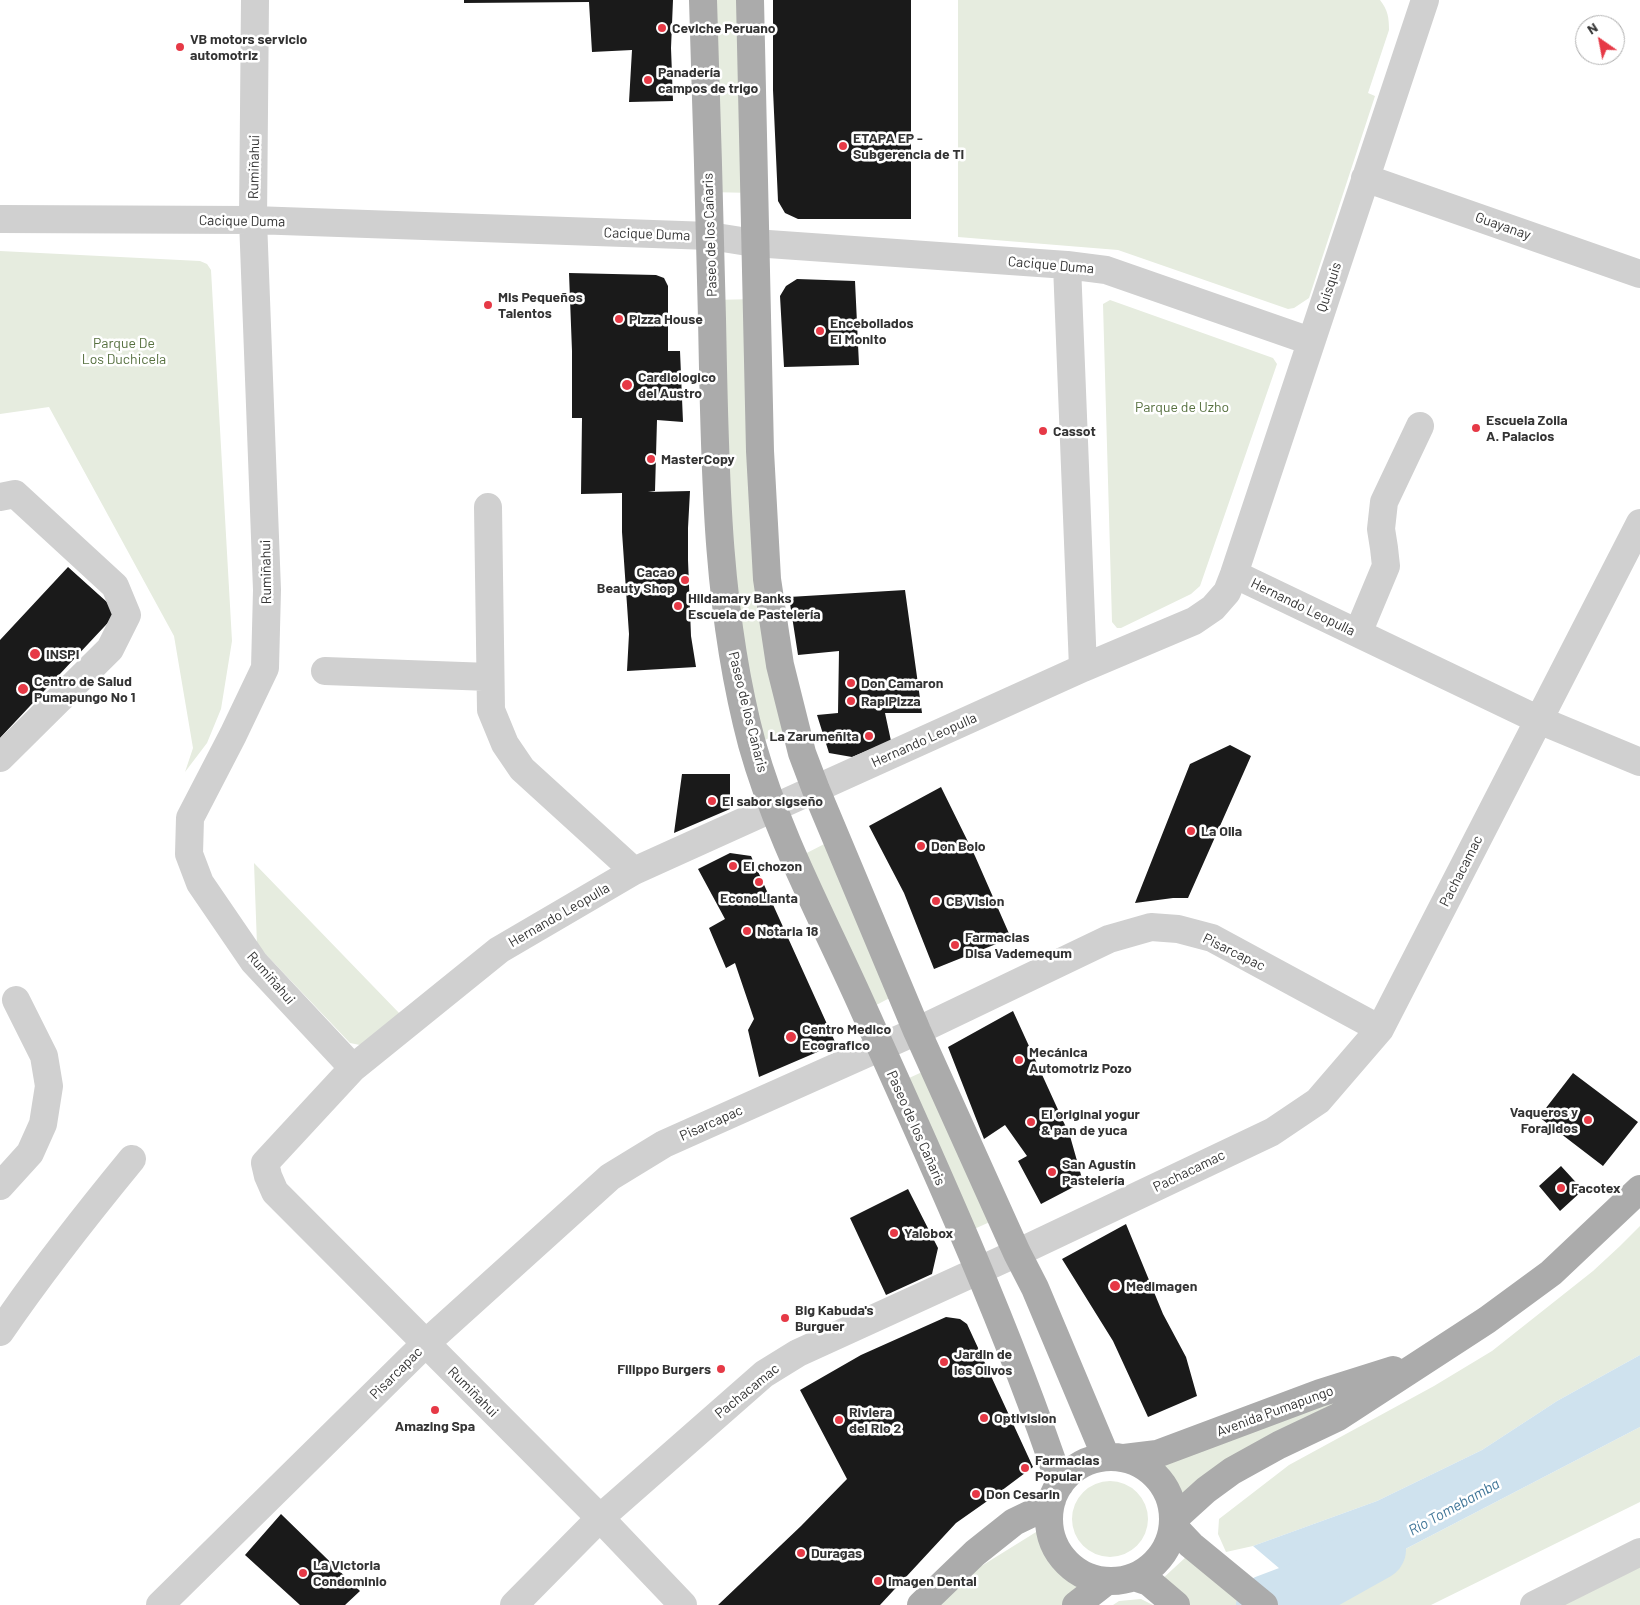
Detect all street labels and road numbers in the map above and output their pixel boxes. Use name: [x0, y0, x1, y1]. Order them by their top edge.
street label: Rumiñahui: [245, 135, 263, 199]
street label: Paseo de los Cañaris: [699, 173, 721, 297]
street label: Guayanay: [1473, 209, 1533, 243]
street label: Cacique Duma: [199, 212, 285, 230]
street label: Cacique Duma: [603, 224, 691, 244]
street label: Cacique Duma: [1007, 253, 1095, 277]
street label: Quisquis: [1313, 260, 1345, 314]
street label: Rumiñahui: [257, 540, 275, 604]
street label: Hernando Leopulla: [1248, 575, 1358, 639]
street label: Paseo de los Cañaris: [725, 650, 771, 774]
street label: Hernando Leopulla: [869, 709, 979, 771]
street label: Pachacamac: [1436, 833, 1486, 909]
street label: Hernando Leopulla: [506, 879, 612, 951]
street label: Pisarcapac: [1200, 930, 1268, 974]
street label: Rumiñahui: [243, 948, 299, 1008]
street label: Paseo de los Cañaris: [883, 1068, 949, 1188]
street label: Pisarcapac: [677, 1102, 745, 1144]
street label: Pachacamac: [1150, 1146, 1228, 1196]
street label: Pisarcapac: [366, 1343, 426, 1403]
street label: Pachacamac: [711, 1360, 783, 1422]
street label: Rumiñahui: [444, 1363, 502, 1421]
street label: Avenida Pumapungo: [1214, 1382, 1336, 1440]

